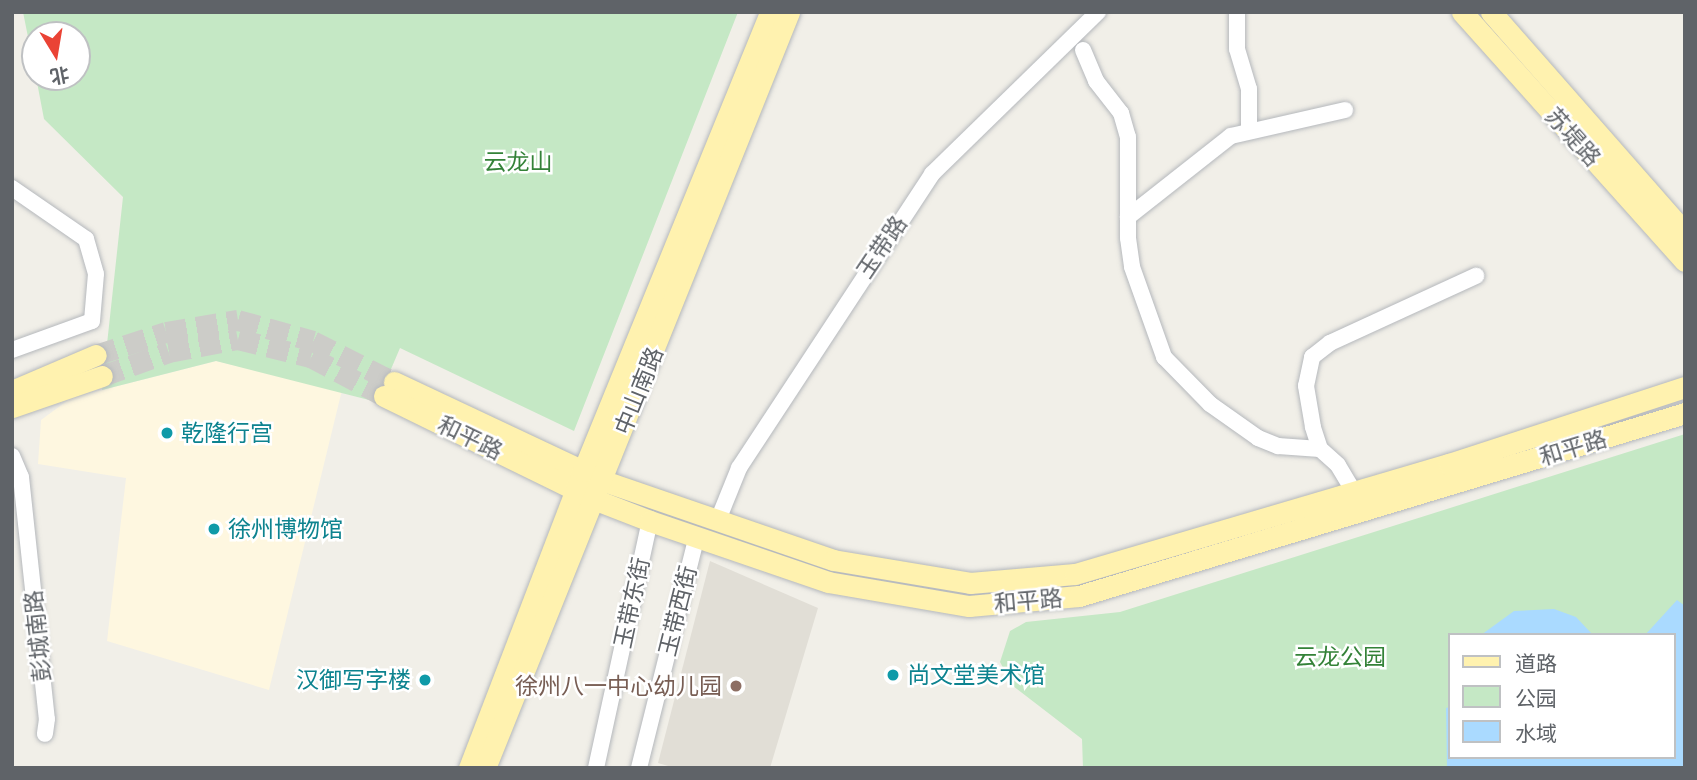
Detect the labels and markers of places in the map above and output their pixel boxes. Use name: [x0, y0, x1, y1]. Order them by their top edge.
place label: 乾隆行宫: [181, 419, 273, 447]
marker: 乾隆行宫: [159, 425, 175, 441]
place label: 徐州博物馆: [228, 515, 343, 543]
marker: 徐州博物馆: [206, 521, 222, 537]
place label: 尚文堂美术馆: [907, 661, 1045, 689]
place label: 汉御写字楼: [296, 666, 411, 694]
marker: 尚文堂美术馆: [885, 667, 901, 683]
marker: 汉御写字楼: [417, 672, 433, 688]
place label: 徐州八一中心幼儿园: [515, 672, 722, 700]
marker: 徐州八一中心幼儿园: [728, 678, 744, 694]

